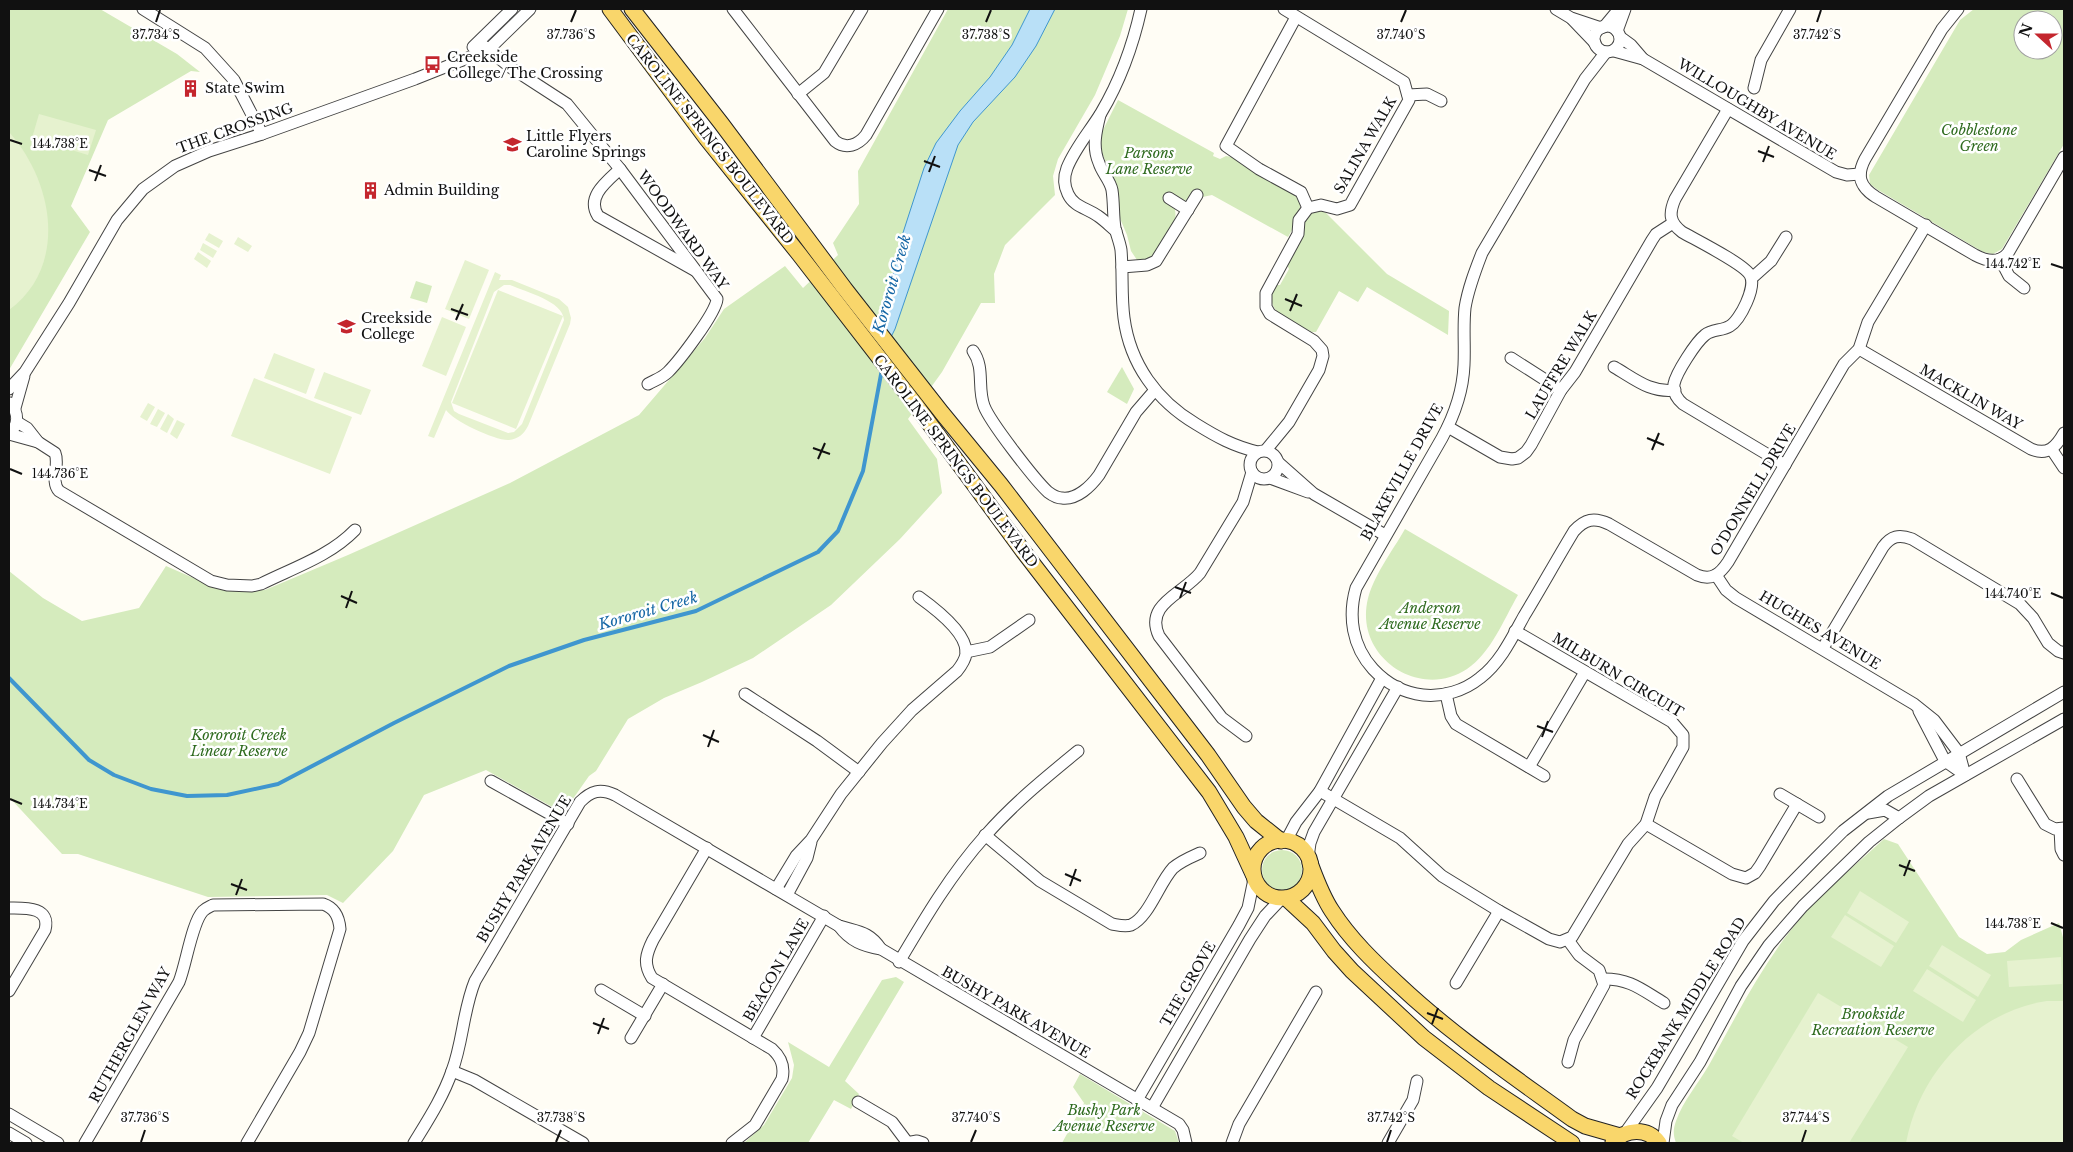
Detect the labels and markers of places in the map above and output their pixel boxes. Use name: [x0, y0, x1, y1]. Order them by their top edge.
place label: Creekside College/The Crossing: [447, 48, 603, 82]
bus stop icon: Creekside College/The Crossing: [423, 55, 443, 75]
building icon: State Swim: [181, 78, 201, 98]
place label: State Swim: [205, 79, 285, 97]
place label: Little Flyers Caroline Springs: [526, 127, 646, 161]
school or university icon: Little Flyers Caroline Springs: [502, 134, 522, 154]
building icon: Admin Building: [360, 180, 380, 200]
place label: Admin Building: [383, 181, 500, 199]
place label: Creekside College: [361, 309, 432, 343]
school or university icon: Creekside College: [337, 316, 357, 336]

